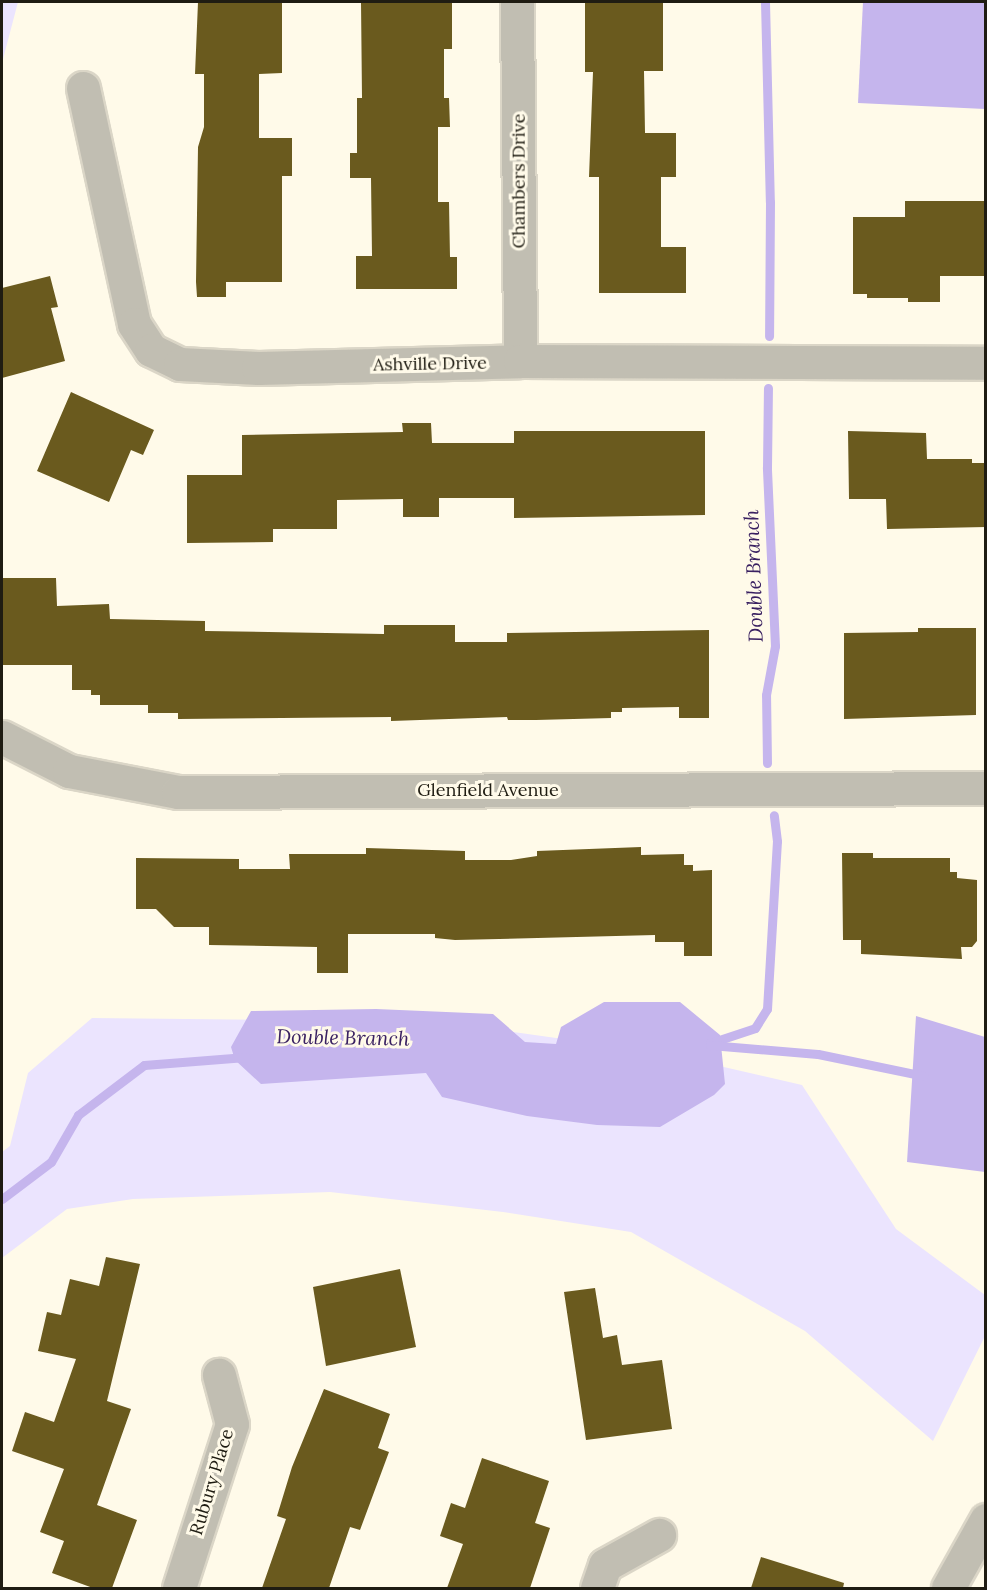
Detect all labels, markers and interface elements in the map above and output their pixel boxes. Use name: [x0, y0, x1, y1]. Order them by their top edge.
street label: Chambers Drive: [508, 114, 530, 248]
street label: Ashville Drive: [373, 352, 487, 376]
water label: Double Branch: [739, 509, 767, 643]
street label: Glenfield Avenue: [417, 779, 559, 801]
water label: Double Branch: [276, 1024, 410, 1050]
street label: Rubury Place: [186, 1426, 238, 1538]

